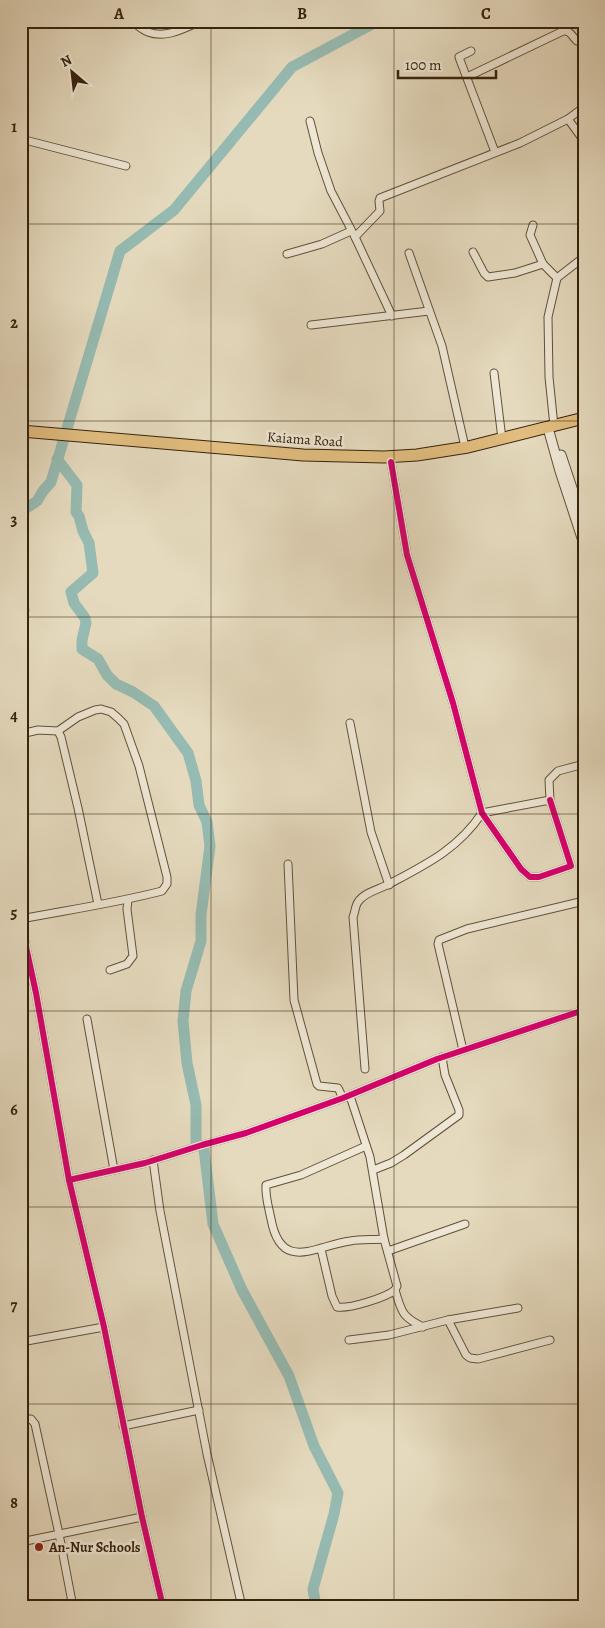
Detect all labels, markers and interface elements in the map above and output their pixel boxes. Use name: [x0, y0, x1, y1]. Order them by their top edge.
text: A: [113, 3, 125, 25]
text: B: [297, 3, 307, 25]
text: C: [481, 3, 491, 25]
north arrow: [48, 48, 98, 98]
scale bar: [398, 48, 495, 80]
text: N: [57, 50, 75, 72]
text: 100 m: [405, 55, 442, 75]
text: 1: [11, 116, 17, 138]
text: 2: [10, 312, 18, 334]
street label: Kaiama Road: [267, 427, 344, 452]
text: 3: [11, 509, 18, 531]
text: 4: [10, 705, 18, 727]
text: 5: [11, 902, 18, 924]
text: 6: [10, 1099, 18, 1121]
text: 7: [11, 1295, 18, 1317]
text: 8: [10, 1492, 18, 1514]
place label: An-Nur Schools: [48, 1538, 141, 1557]
marker: An-Nur Schools: [33, 1541, 45, 1553]

